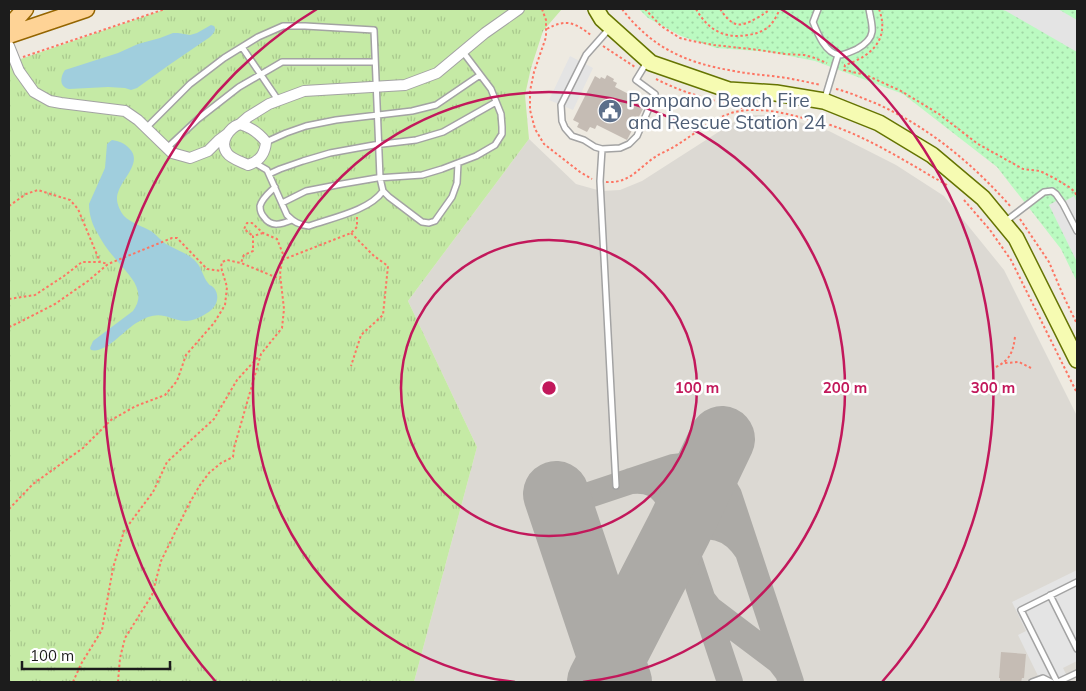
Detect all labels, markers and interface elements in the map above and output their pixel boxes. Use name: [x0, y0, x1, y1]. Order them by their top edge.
place label: Pompano Beach Fire and Rescue Station 24: [628, 88, 826, 134]
public building icon: Pompano Beach Fire and Rescue Station 24: [597, 98, 623, 124]
text: 100 m: [675, 378, 719, 397]
text: 200 m: [823, 378, 867, 397]
text: 300 m: [971, 378, 1015, 397]
centre of rings: [540, 379, 558, 397]
scale bar: [22, 638, 170, 670]
text: 100 m: [30, 646, 74, 665]

